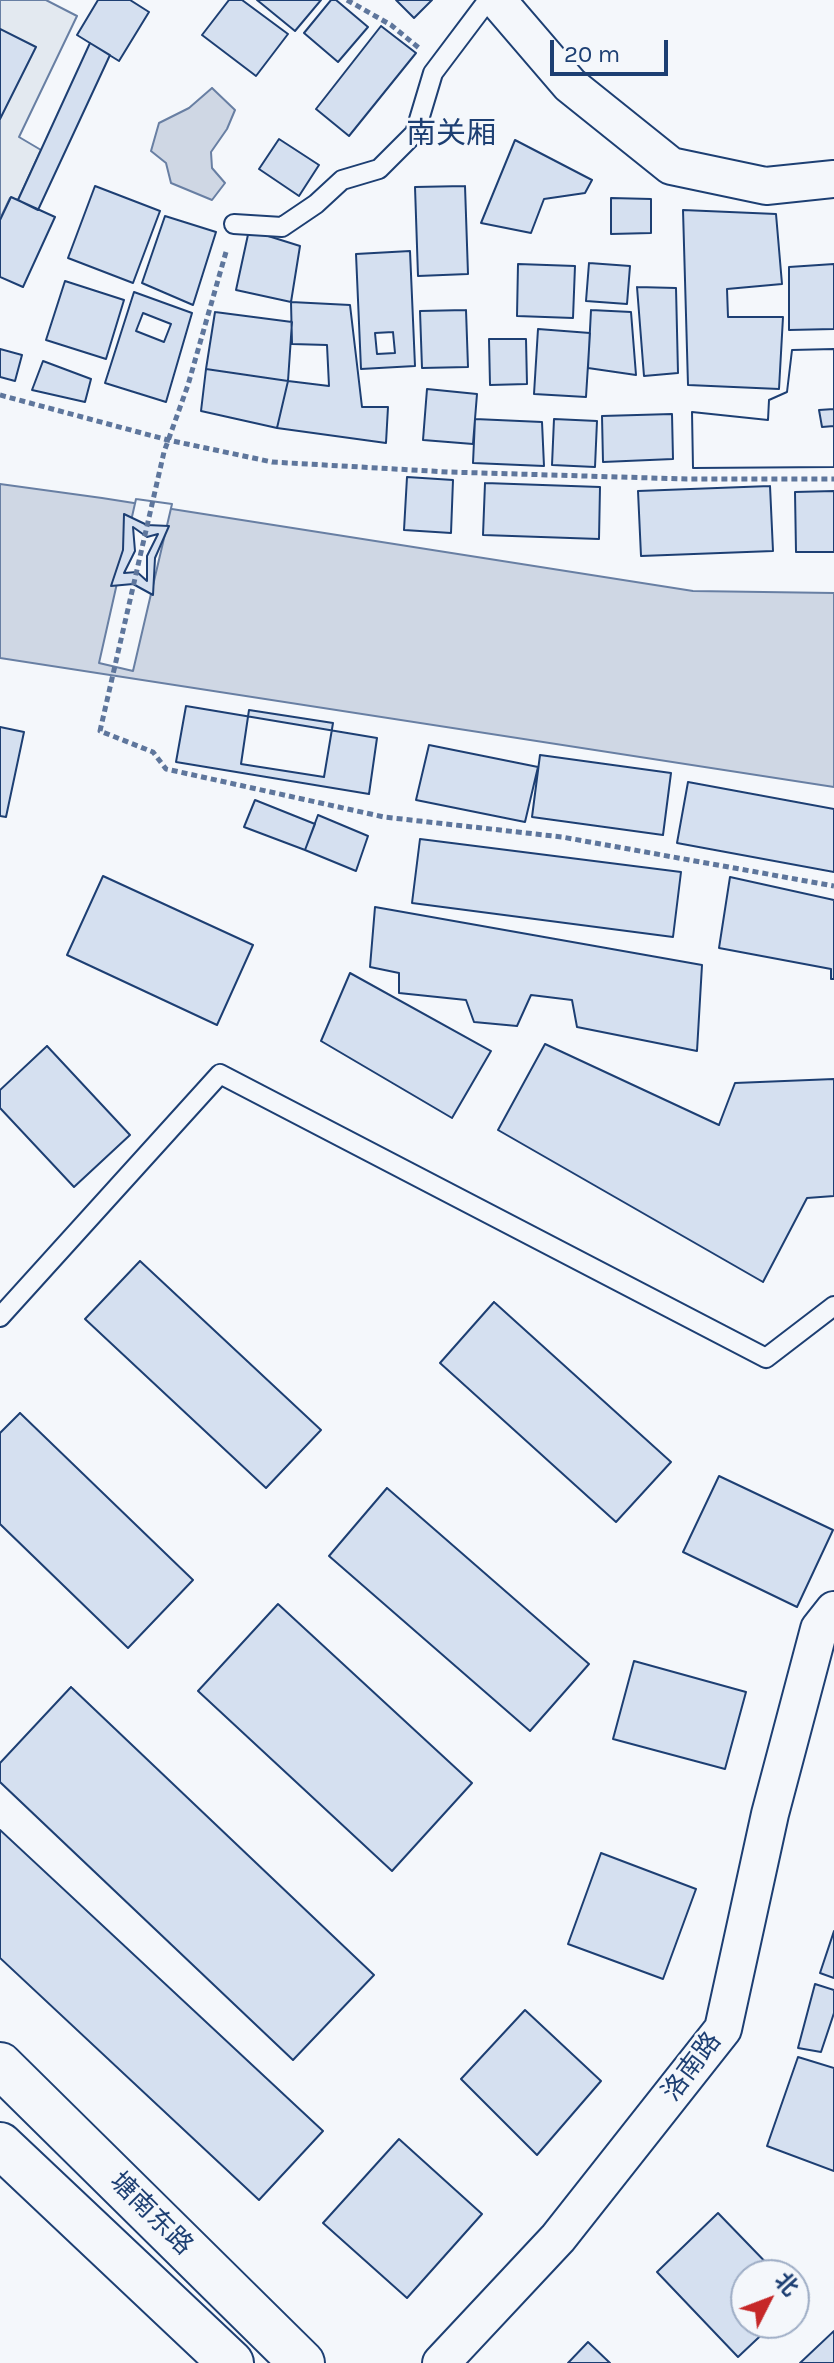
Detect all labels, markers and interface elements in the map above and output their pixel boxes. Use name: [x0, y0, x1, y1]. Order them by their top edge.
scale bar: [554, 24, 672, 74]
text: 20 m: [564, 40, 620, 68]
district label: 南关厢: [406, 116, 496, 152]
street label: 洛南路: [656, 2026, 728, 2108]
street label: 塘南东路: [103, 2166, 199, 2262]
north arrow: [730, 2259, 810, 2339]
text: 北: [769, 2267, 803, 2301]

